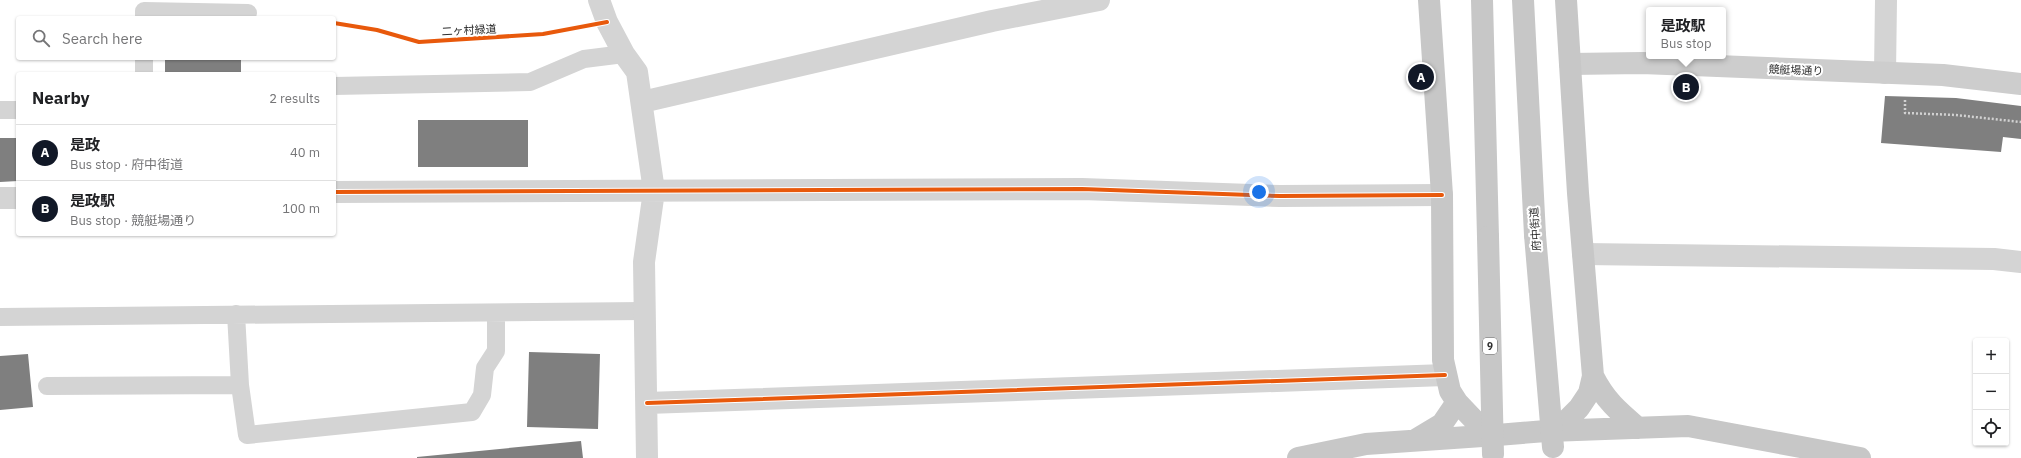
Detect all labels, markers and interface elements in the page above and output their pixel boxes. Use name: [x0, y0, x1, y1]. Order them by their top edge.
popup: [1646, 7, 1726, 59]
search box: [16, 16, 336, 60]
text: 是政駅: [1661, 16, 1706, 35]
street label: 二ヶ村緑道: [441, 22, 497, 38]
icon: search: [30, 27, 52, 49]
text: Search here: [62, 29, 142, 48]
text: Bus stop: [1661, 35, 1711, 52]
pin: A: [1408, 62, 1434, 92]
street label: 競艇場通り: [1768, 62, 1824, 78]
pin: B: [1673, 72, 1699, 102]
text: Nearby: [32, 87, 90, 109]
text: 2 results: [269, 90, 320, 107]
text: 是政: [70, 135, 100, 154]
text: A: [41, 144, 49, 161]
text: 40 m: [290, 144, 320, 161]
text: Bus stop · 府中街道: [70, 156, 183, 173]
your location: [1249, 182, 1269, 202]
text: 是政駅: [70, 191, 115, 210]
text: B: [41, 200, 49, 217]
text: 100 m: [282, 200, 320, 217]
street label: 府中街道: [1526, 207, 1544, 251]
text: Bus stop · 競艇場通り: [70, 212, 196, 229]
road number: 9: [1483, 338, 1497, 354]
map controls: [1973, 338, 2009, 446]
button: +: [1973, 338, 2009, 374]
button: −: [1973, 374, 2009, 410]
button: locate: [1973, 410, 2009, 446]

